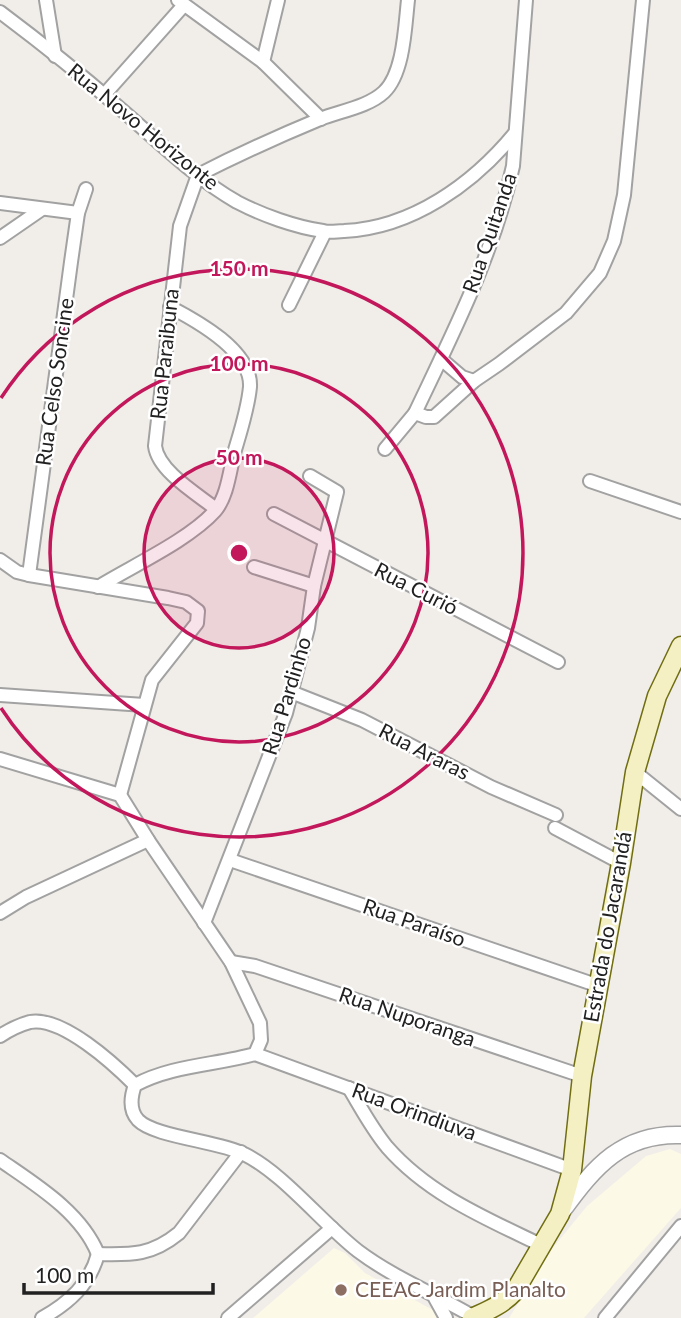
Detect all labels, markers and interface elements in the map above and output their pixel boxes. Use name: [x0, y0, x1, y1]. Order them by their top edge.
street label: Rua Novo Horizonte: [63, 57, 224, 194]
street label: Rua Quitanda: [456, 169, 521, 296]
text: 150 m: [209, 255, 269, 280]
street label: Rua Paraibuna: [144, 287, 183, 421]
street label: Rua Celso Soncine: [29, 296, 78, 467]
text: 100 m: [209, 350, 269, 375]
text: 50 m: [215, 444, 263, 469]
centre of rings: [227, 541, 251, 565]
street label: Rua Curió: [371, 556, 463, 619]
street label: Rua Pardinho: [256, 633, 315, 758]
street label: Rua Araras: [375, 717, 474, 784]
street label: Estrada do Jacarandá: [577, 829, 636, 1024]
street label: Rua Paraíso: [360, 892, 469, 951]
street label: Rua Nuporanga: [336, 981, 479, 1051]
street label: Rua Orindiuva: [349, 1076, 480, 1145]
scale bar: [24, 1252, 214, 1296]
text: 100 m: [35, 1262, 94, 1287]
place label: CEEAC Jardim Planalto: [355, 1276, 566, 1301]
marker: CEEAC Jardim Planalto: [333, 1282, 349, 1298]

